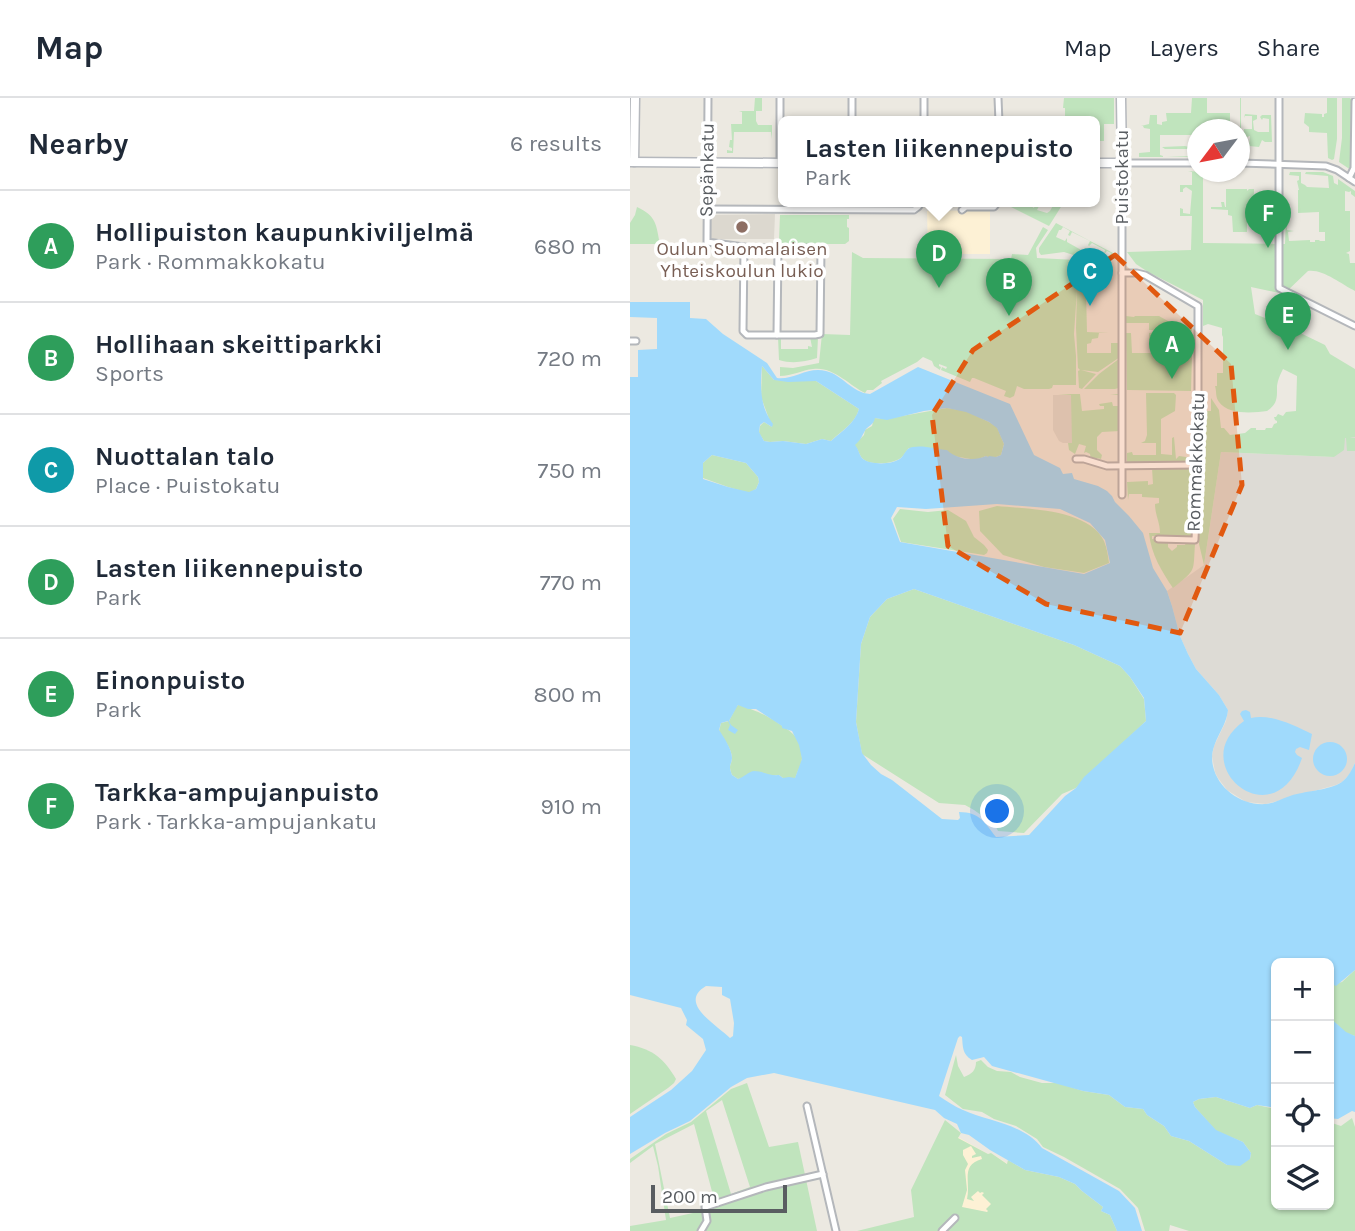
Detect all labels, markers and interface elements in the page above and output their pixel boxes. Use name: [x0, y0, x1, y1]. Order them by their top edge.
text: Map: [35, 29, 103, 67]
text: Map: [1064, 34, 1112, 62]
text: Layers: [1150, 34, 1219, 62]
text: Share: [1257, 34, 1320, 62]
popup: [778, 116, 1100, 207]
north arrow: [1187, 119, 1250, 182]
street label: Sepänkatu: [695, 123, 719, 217]
text: Nearby: [28, 126, 128, 162]
street label: Puistokatu: [1111, 129, 1133, 225]
text: 6 results: [510, 130, 602, 157]
text: Lasten liikennepuisto: [805, 133, 1073, 164]
text: Park: [805, 164, 852, 191]
pin: F: [1245, 190, 1291, 248]
text: Hollipuiston kaupunkiviljelmä: [95, 217, 474, 248]
marker: Oulun Suomalaisen Yhteiskoulun lukio: [734, 219, 750, 235]
pin: D: [916, 230, 962, 288]
text: A: [44, 233, 58, 260]
text: 680 m: [534, 233, 602, 260]
place label: Oulun Suomalaisen Yhteiskoulun lukio: [657, 238, 827, 282]
text: Park · Rommakkokatu: [95, 248, 326, 275]
pin: C: [1067, 248, 1113, 306]
pin: B: [986, 258, 1032, 316]
pin: E: [1265, 292, 1311, 350]
pin: A: [1149, 321, 1195, 379]
text: Hollihaan skeittiparkki: [95, 329, 383, 360]
text: B: [44, 345, 58, 372]
text: 720 m: [537, 345, 602, 372]
text: Sports: [95, 360, 164, 387]
street label: Rommakkokatu: [1183, 392, 1209, 532]
text: Nuottalan talo: [95, 441, 274, 472]
text: C: [44, 457, 58, 484]
text: 750 m: [538, 457, 602, 484]
text: Place · Puistokatu: [95, 472, 281, 499]
text: Lasten liikennepuisto: [95, 553, 363, 584]
text: D: [43, 569, 59, 596]
text: 770 m: [540, 569, 602, 596]
text: Park: [95, 584, 142, 611]
text: Einonpuisto: [95, 665, 245, 696]
text: E: [44, 681, 58, 708]
text: 800 m: [534, 681, 602, 708]
text: Park: [95, 696, 142, 723]
text: Tarkka-ampujanpuisto: [95, 777, 379, 808]
text: F: [45, 793, 57, 820]
text: 910 m: [540, 793, 602, 820]
your location: [980, 794, 1014, 828]
text: Park · Tarkka-ampujankatu: [95, 808, 377, 835]
map controls: [1271, 958, 1334, 1210]
button: +: [1271, 958, 1334, 1021]
button: −: [1271, 1021, 1334, 1084]
button: locate: [1271, 1084, 1334, 1147]
button: layers: [1271, 1147, 1334, 1210]
scale bar: [651, 1182, 788, 1214]
text: 200 m: [662, 1186, 718, 1208]

